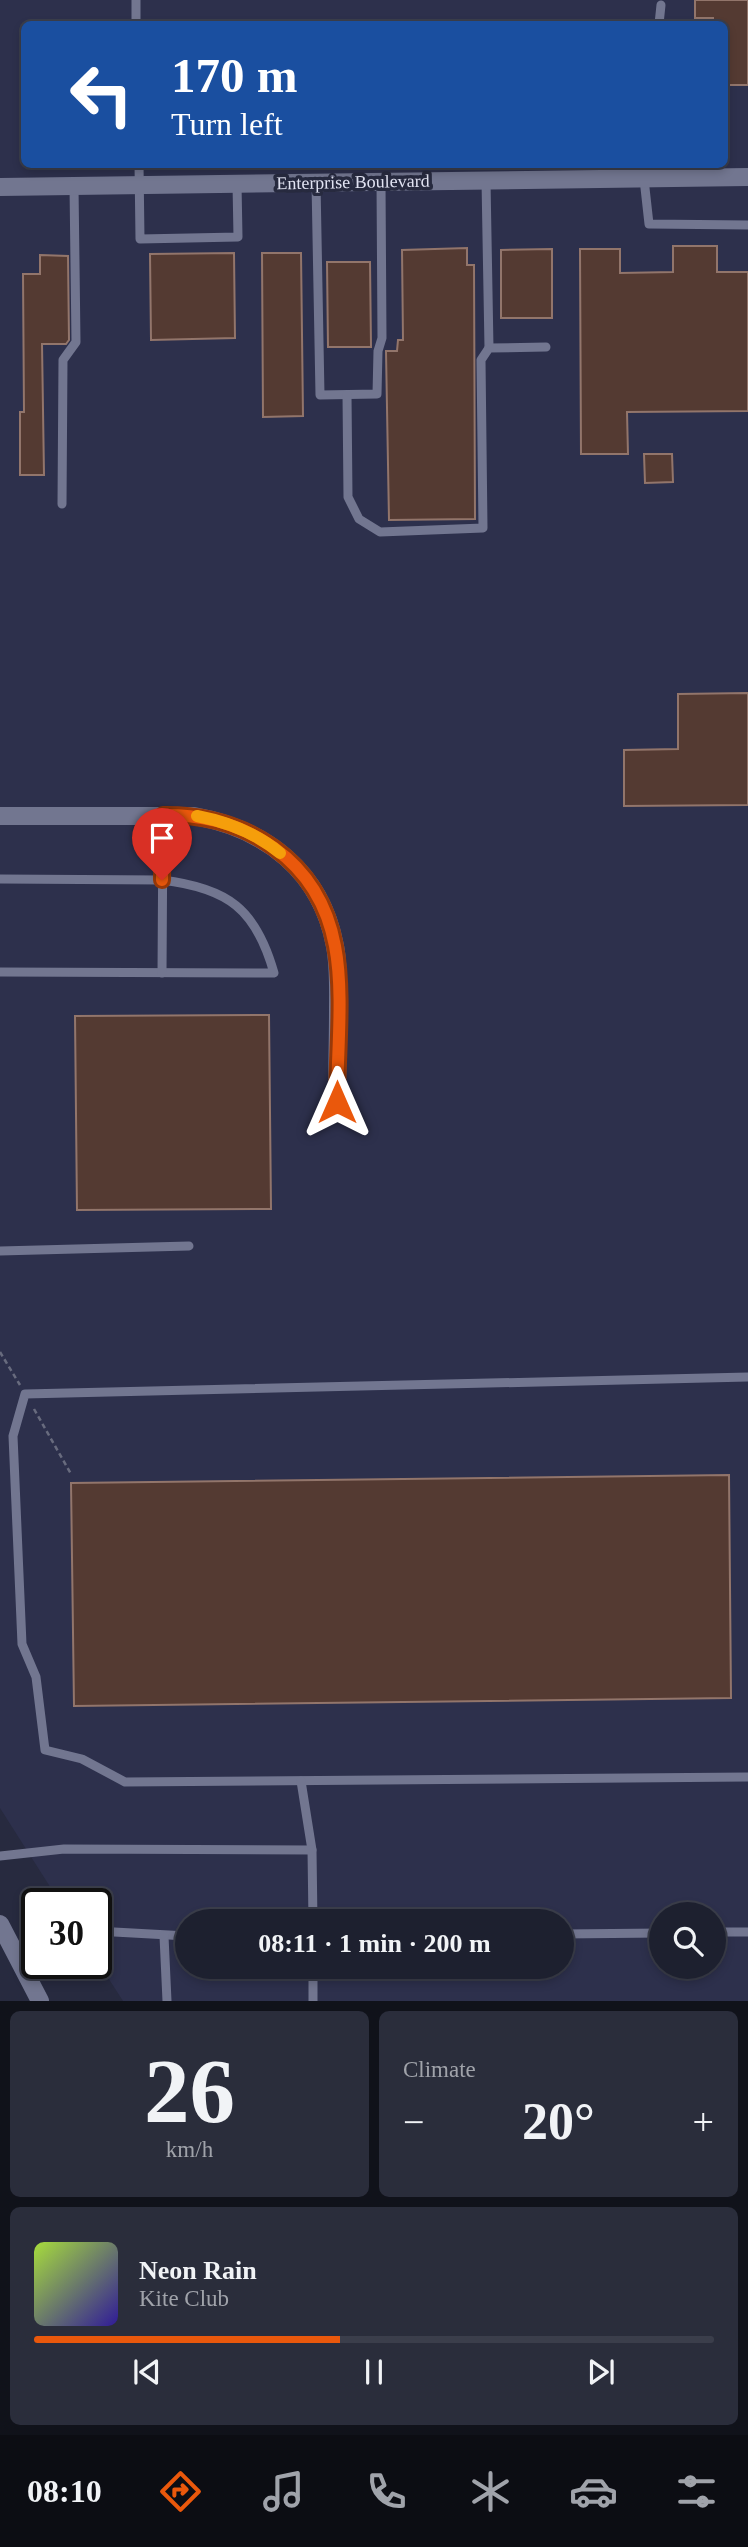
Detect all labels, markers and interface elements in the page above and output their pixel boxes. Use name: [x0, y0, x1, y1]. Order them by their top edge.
text: 170 m: [171, 48, 298, 103]
icon: left: [56, 49, 147, 140]
text: Turn left: [171, 106, 283, 142]
street label: Enterprise Boulevard: [276, 171, 430, 193]
pin: [132, 808, 192, 880]
icon: arrive: [143, 819, 181, 857]
position arrow: [300, 1065, 374, 1139]
speed limit sign: 30: [21, 1888, 112, 1979]
map controls: [649, 1902, 726, 1979]
button: search: [649, 1902, 726, 1979]
text: 08:11 · 1 min · 200 m: [258, 1929, 491, 1958]
text: 26: [144, 2041, 235, 2142]
text: Climate: [403, 2057, 476, 2082]
text: 20°: [522, 2093, 595, 2150]
text: −: [403, 2101, 424, 2143]
text: +: [693, 2101, 714, 2143]
text: km/h: [166, 2137, 213, 2162]
text: Neon Rain: [139, 2256, 257, 2285]
text: Kite Club: [139, 2286, 229, 2311]
icon: previous: [128, 2353, 166, 2391]
icon: pause: [355, 2353, 393, 2391]
icon: next: [582, 2353, 620, 2391]
icon: directions: [156, 2467, 205, 2516]
icon: music: [259, 2467, 308, 2516]
icon: phone: [362, 2467, 411, 2516]
icon: climate: [466, 2467, 515, 2516]
icon: car: [569, 2467, 618, 2516]
icon: filters: [672, 2467, 721, 2516]
text: 08:10: [27, 2473, 102, 2509]

